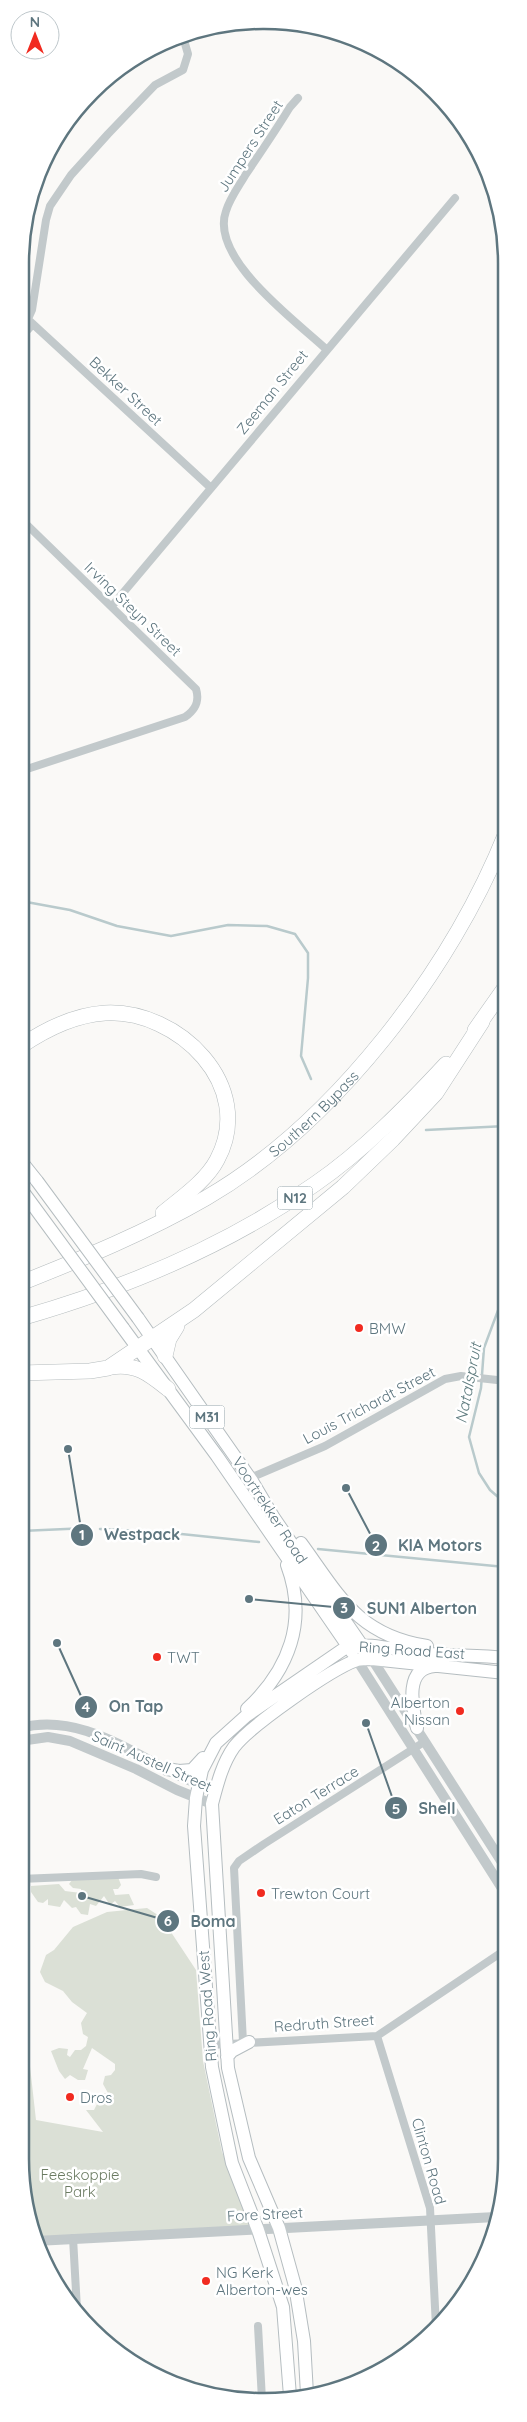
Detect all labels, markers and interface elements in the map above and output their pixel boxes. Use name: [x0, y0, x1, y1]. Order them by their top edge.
north arrow: [10, 10, 60, 60]
text: N: [30, 13, 40, 31]
street label: Jumpers Street: [213, 96, 287, 196]
street label: Zeeman Street: [232, 346, 312, 438]
street label: Bekker Street: [85, 352, 167, 430]
street label: Irving Steyn Street: [80, 558, 186, 660]
street label: Southern Bypass: [265, 1066, 362, 1161]
road number: N12: [278, 1186, 312, 1210]
place label: BMW: [369, 1319, 406, 1338]
marker: BMW: [353, 1322, 365, 1334]
water label: Natalspruit: [450, 1340, 486, 1425]
street label: Louis Trichardt Street: [300, 1362, 438, 1448]
road number: M31: [190, 1405, 224, 1428]
street label: Voortrekker Road: [228, 1453, 312, 1567]
callout: Westpack: [69, 1519, 190, 1550]
text: Westpack: [104, 1524, 180, 1544]
text: 1: [79, 1525, 85, 1544]
callout: KIA Motors: [363, 1530, 492, 1561]
text: KIA Motors: [398, 1535, 482, 1555]
text: 2: [372, 1536, 380, 1555]
callout: SUN1 Alberton: [332, 1592, 487, 1623]
text: 3: [340, 1598, 348, 1617]
text: SUN1 Alberton: [367, 1598, 477, 1618]
street label: Ring Road East: [358, 1637, 466, 1663]
place label: TWT: [167, 1648, 200, 1667]
marker: TWT: [151, 1651, 163, 1663]
callout: On Tap: [74, 1691, 173, 1722]
place label: Alberton Nissan: [391, 1693, 450, 1729]
text: On Tap: [109, 1696, 163, 1716]
text: 4: [82, 1697, 91, 1716]
marker: Alberton Nissan: [454, 1705, 466, 1717]
street label: Saint Austell Street: [89, 1726, 215, 1796]
street label: Eaton Terrace: [270, 1761, 362, 1829]
callout: Shell: [383, 1793, 465, 1824]
text: Shell: [418, 1798, 456, 1818]
text: 5: [392, 1799, 400, 1818]
place label: Trewton Court: [271, 1884, 370, 1903]
marker: Trewton Court: [255, 1887, 267, 1899]
callout: Boma: [155, 1906, 245, 1937]
text: 6: [164, 1911, 172, 1930]
text: Boma: [190, 1911, 236, 1931]
street label: Ring Road West: [194, 1950, 220, 2062]
street label: Redruth Street: [273, 2010, 375, 2036]
place label: Dros: [80, 2088, 112, 2107]
marker: Dros: [64, 2091, 76, 2103]
street label: Clinton Road: [408, 2116, 450, 2206]
park label: Feeskoppie Park: [41, 2165, 119, 2201]
street label: Fore Street: [226, 2203, 304, 2225]
place label: NG Kerk Alberton-wes: [216, 2263, 308, 2299]
marker: NG Kerk Alberton-wes: [200, 2275, 212, 2287]

